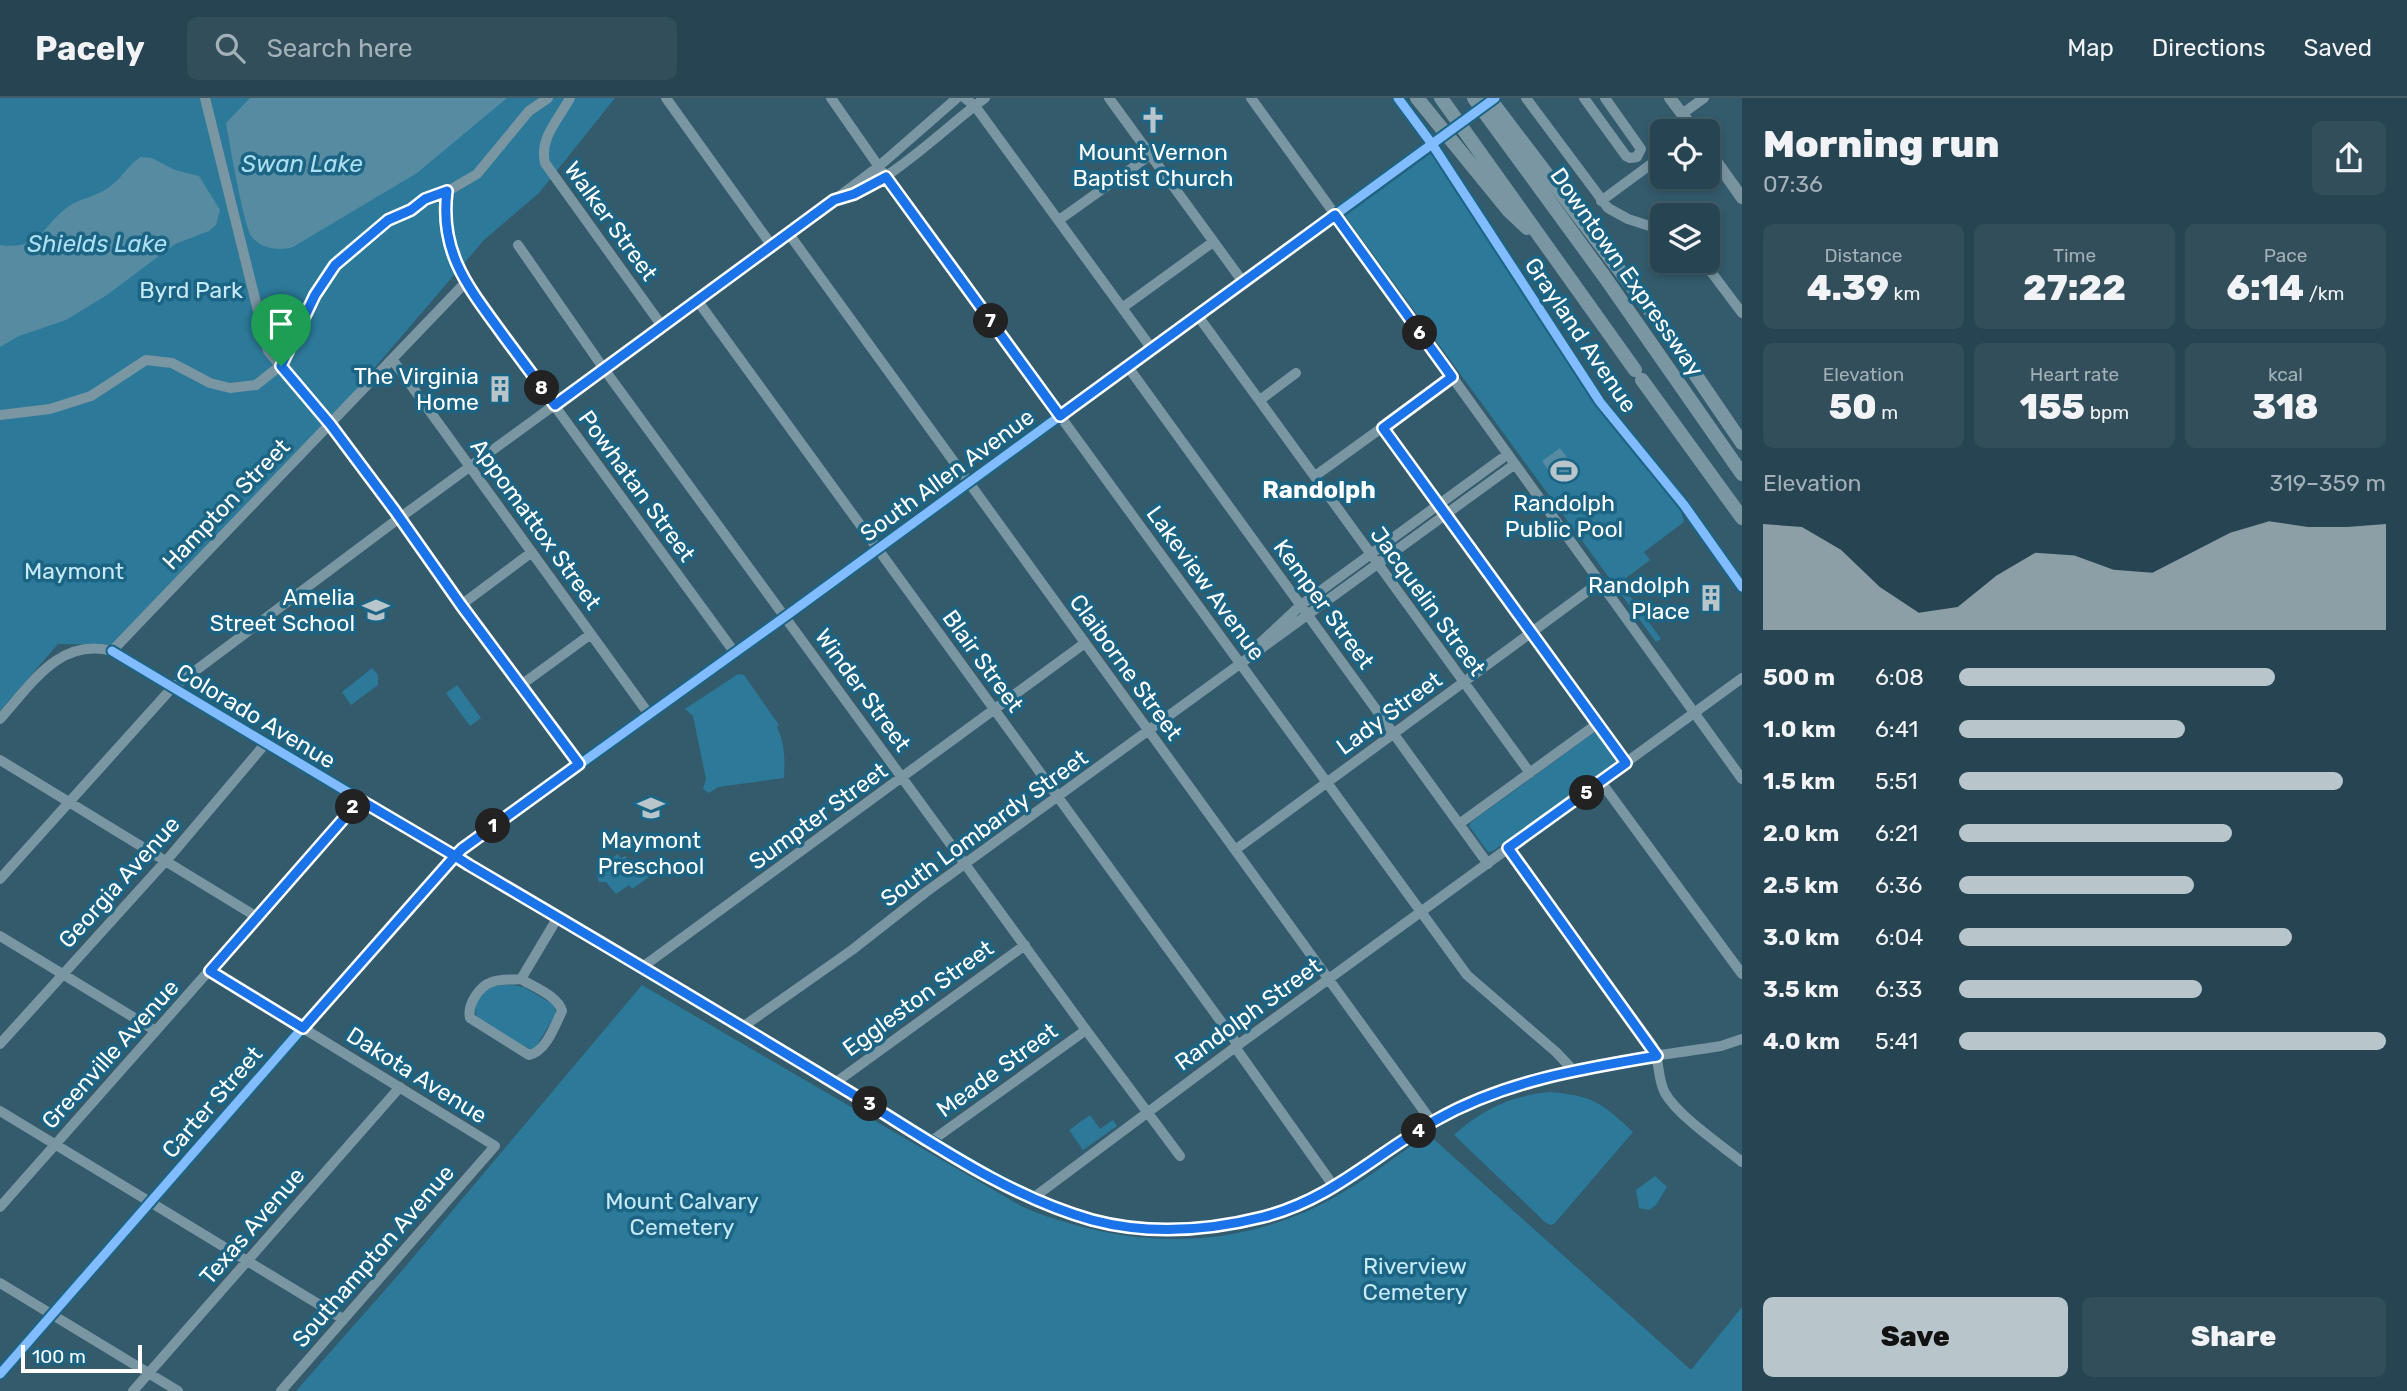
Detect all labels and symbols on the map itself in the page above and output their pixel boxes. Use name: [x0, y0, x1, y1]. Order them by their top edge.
church icon: Mount Vernon Baptist Church: [1138, 105, 1168, 135]
place label: Mount Vernon Baptist Church: [1073, 138, 1233, 192]
water label: Swan Lake: [241, 150, 363, 178]
street label: Walker Street: [558, 156, 664, 286]
street label: Downtown Expressway: [1544, 162, 1710, 382]
water label: Shields Lake: [27, 230, 167, 258]
street label: Grayland Avenue: [1519, 252, 1643, 418]
park label: Byrd Park: [139, 276, 243, 304]
pin: [251, 294, 311, 366]
pin: 7: [974, 304, 1009, 339]
pin: 6: [1402, 316, 1438, 350]
place label: The Virginia Home: [354, 362, 479, 416]
pin: 8: [524, 370, 560, 406]
building icon: The Virginia Home: [485, 374, 515, 404]
street label: South Allen Avenue: [854, 402, 1040, 548]
street label: Powhatan Street: [573, 405, 701, 567]
street label: Hampton Street: [156, 433, 296, 575]
street label: Appomattox Street: [465, 433, 607, 615]
sports icon: Randolph Public Pool: [1549, 456, 1579, 486]
district label: Randolph: [1262, 476, 1376, 504]
place label: Randolph Public Pool: [1505, 489, 1623, 543]
street label: Lakeview Avenue: [1141, 500, 1271, 666]
street label: Jacquelin Street: [1364, 521, 1492, 681]
street label: Kemper Street: [1268, 534, 1380, 674]
park label: Maymont: [24, 557, 124, 585]
place label: Randolph Place: [1588, 571, 1690, 625]
place label: Amelia Street School: [210, 583, 355, 637]
building icon: Randolph Place: [1696, 583, 1726, 613]
street label: Claiborne Street: [1064, 588, 1188, 746]
school or university icon: Amelia Street School: [361, 595, 391, 625]
street label: Blair Street: [937, 604, 1029, 718]
street label: Winder Street: [809, 623, 917, 757]
street label: Colorado Avenue: [171, 657, 341, 775]
street label: Lady Street: [1331, 665, 1447, 761]
street label: South Lombardy Street: [875, 743, 1093, 913]
street label: Sumpter Street: [743, 756, 893, 876]
pin: 5: [1570, 776, 1604, 810]
pin: 2: [336, 790, 370, 824]
school or university icon: Maymont Preschool: [636, 793, 666, 823]
pin: 1: [476, 808, 510, 844]
street label: Georgia Avenue: [52, 810, 186, 954]
place label: Maymont Preschool: [598, 826, 704, 880]
street label: Eggleston Street: [837, 934, 999, 1062]
street label: Randolph Street: [1169, 952, 1327, 1076]
street label: Greenville Avenue: [36, 973, 184, 1135]
street label: Meade Street: [931, 1017, 1063, 1123]
street label: Dakota Avenue: [342, 1021, 492, 1129]
street label: Carter Street: [156, 1040, 268, 1164]
pin: 3: [852, 1086, 888, 1122]
pin: 4: [1402, 1114, 1436, 1148]
street label: Southampton Avenue: [286, 1159, 460, 1353]
street label: Texas Avenue: [194, 1162, 310, 1290]
park label: Mount Calvary Cemetery: [605, 1187, 759, 1241]
park label: Riverview Cemetery: [1363, 1252, 1468, 1306]
scale bar: [21, 1342, 142, 1374]

